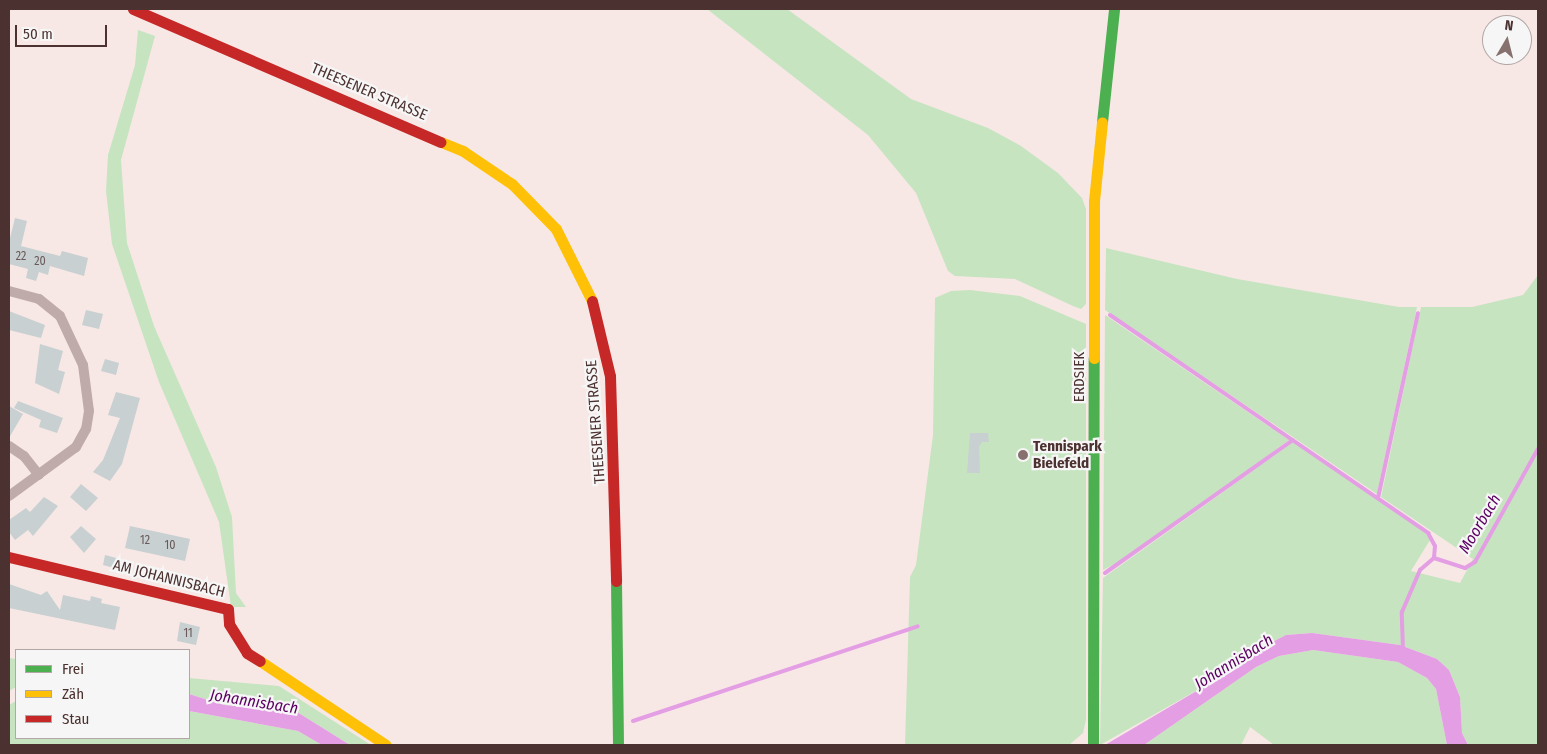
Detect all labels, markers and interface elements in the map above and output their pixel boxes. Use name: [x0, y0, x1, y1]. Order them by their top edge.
scale bar: [18, 15, 110, 47]
north arrow: [1482, 15, 1532, 65]
text: N: [1504, 17, 1514, 35]
text: 50 m: [23, 25, 53, 43]
street label: THEESENER STRASSE: [308, 59, 430, 125]
house number: 22: [16, 250, 26, 264]
house number: 20: [34, 255, 46, 269]
street label: ERDSIEK: [1071, 352, 1089, 402]
street label: THEESENER STRASSE: [583, 359, 609, 485]
place label: Tennispark Bielefeld: [1033, 437, 1102, 472]
marker: Tennispark Bielefeld: [1017, 449, 1029, 461]
water label: Moorbach: [1455, 491, 1505, 557]
house number: 12: [140, 534, 150, 548]
house number: 10: [165, 539, 175, 553]
street label: AM JOHANNISBACH: [111, 556, 227, 602]
house number: 11: [183, 627, 193, 641]
water label: Johannisbach: [1191, 630, 1277, 694]
legend: [15, 649, 190, 739]
text: Frei: [62, 660, 84, 678]
text: Zäh: [62, 685, 84, 703]
water label: Johannisbach: [209, 686, 299, 718]
text: Stau: [62, 710, 89, 728]

